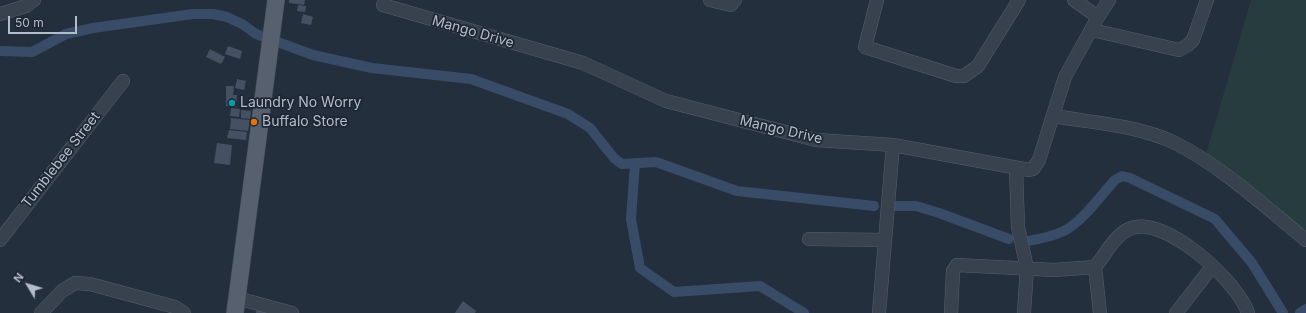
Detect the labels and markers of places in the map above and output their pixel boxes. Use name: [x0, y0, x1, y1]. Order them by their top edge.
place label: Laundry No Worry: [240, 95, 361, 111]
marker: Laundry No Worry: [227, 98, 237, 108]
place label: Buffalo Store: [262, 114, 348, 130]
marker: Buffalo Store: [249, 117, 259, 127]

